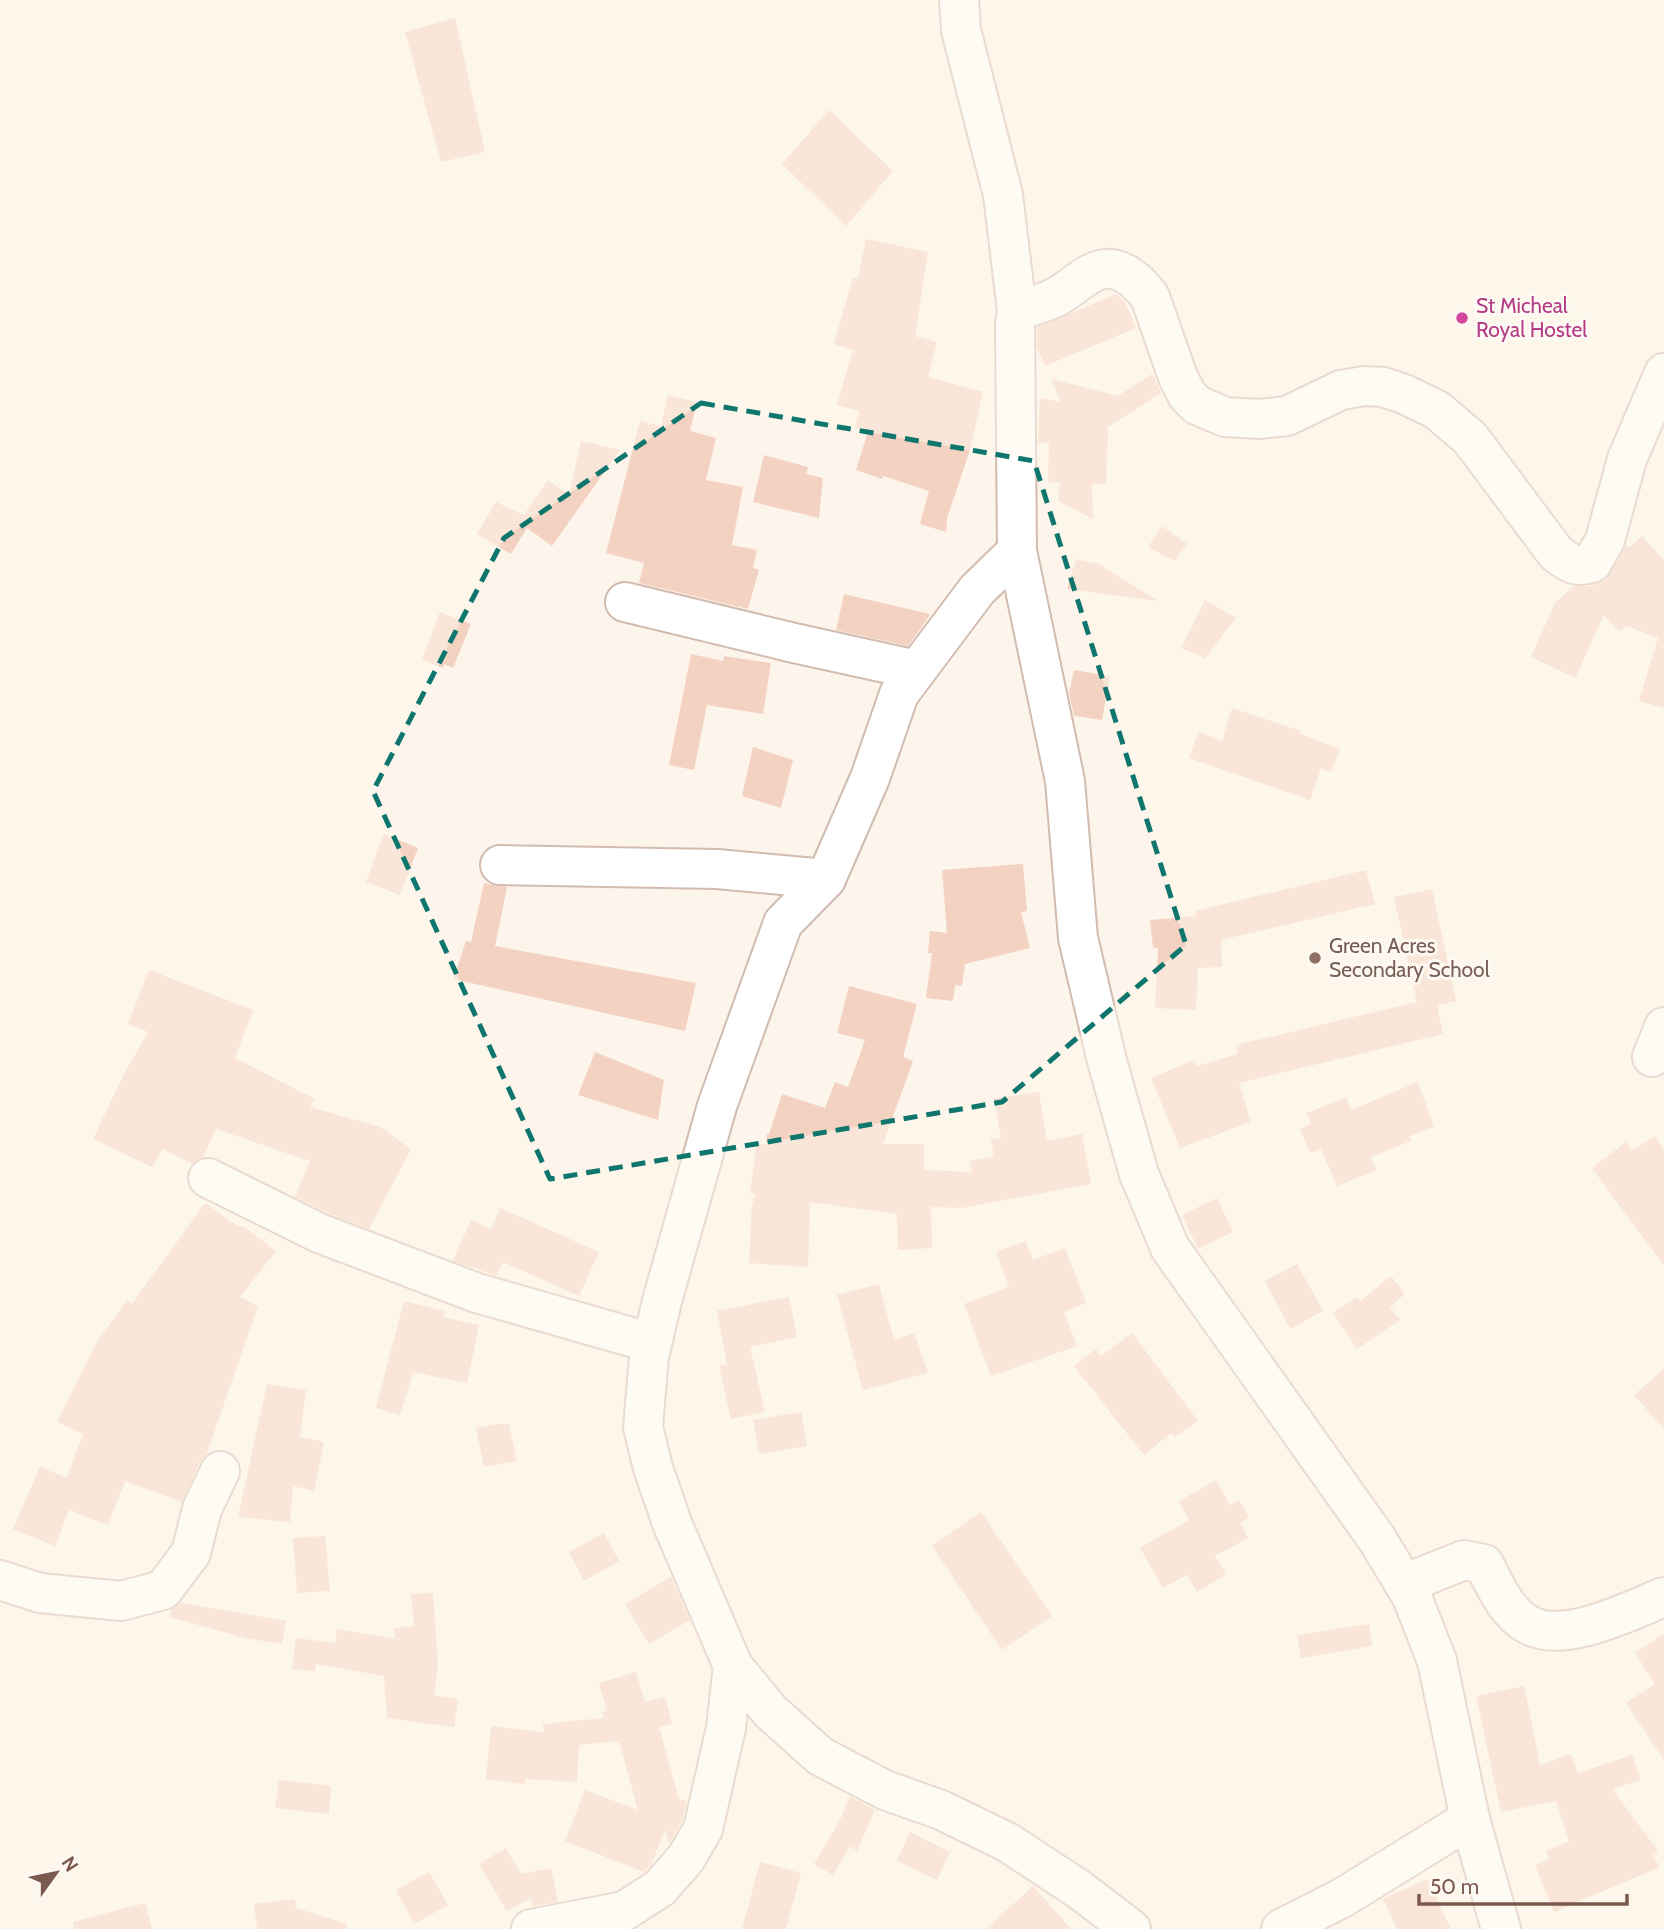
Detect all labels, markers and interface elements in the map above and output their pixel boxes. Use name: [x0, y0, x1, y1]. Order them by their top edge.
place label: St Micheal Royal Hostel: [1476, 293, 1587, 342]
marker: St Micheal Royal Hostel: [1454, 310, 1470, 326]
place label: Green Acres Secondary School: [1329, 933, 1490, 982]
marker: Green Acres Secondary School: [1307, 950, 1323, 966]
north arrow: [21, 1838, 91, 1908]
text: N: [57, 1852, 83, 1876]
scale bar: [1419, 1862, 1627, 1906]
text: 50 m: [1430, 1874, 1479, 1899]

